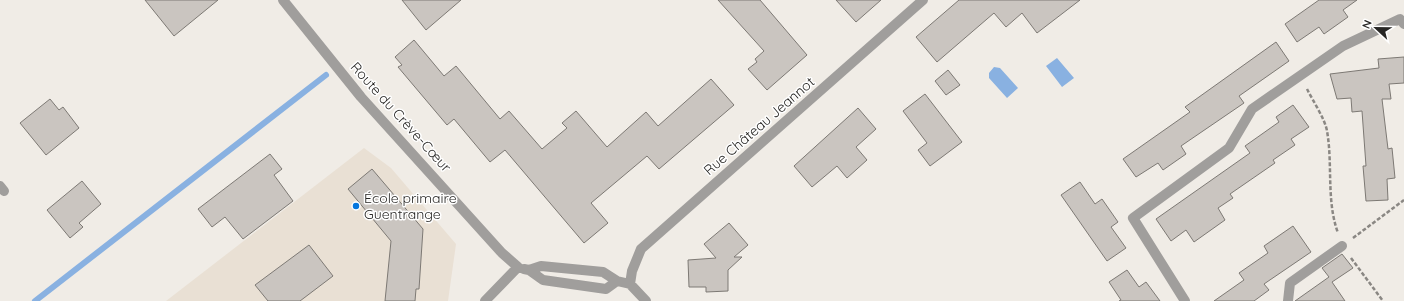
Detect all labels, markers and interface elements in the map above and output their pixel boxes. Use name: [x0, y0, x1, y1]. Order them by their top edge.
north arrow: [1356, 8, 1396, 48]
text: N: [1359, 18, 1375, 31]
street label: Route du Crève-Cœur: [347, 58, 456, 176]
street label: Rue Château Jeannot: [700, 73, 818, 179]
place label: École primaire Guentrange: [364, 189, 457, 223]
marker: École primaire Guentrange: [351, 201, 361, 211]

